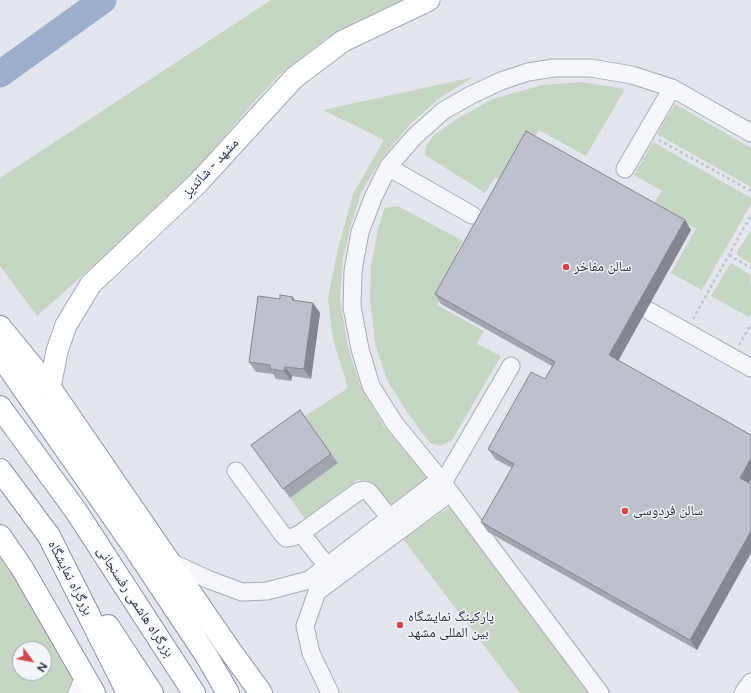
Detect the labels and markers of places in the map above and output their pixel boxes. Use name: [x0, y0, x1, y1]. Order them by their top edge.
place label: سالن مفاخر: [574, 259, 631, 275]
marker: سالن مفاخر: [561, 262, 571, 272]
place label: سالن فردوسی: [633, 503, 703, 519]
marker: سالن فردوسی: [620, 506, 630, 516]
place label: پارکینگ نمایشگاه بین المللی مشهد: [408, 609, 494, 642]
marker: پارکینگ نمایشگاه بین المللی مشهد: [395, 620, 405, 630]

